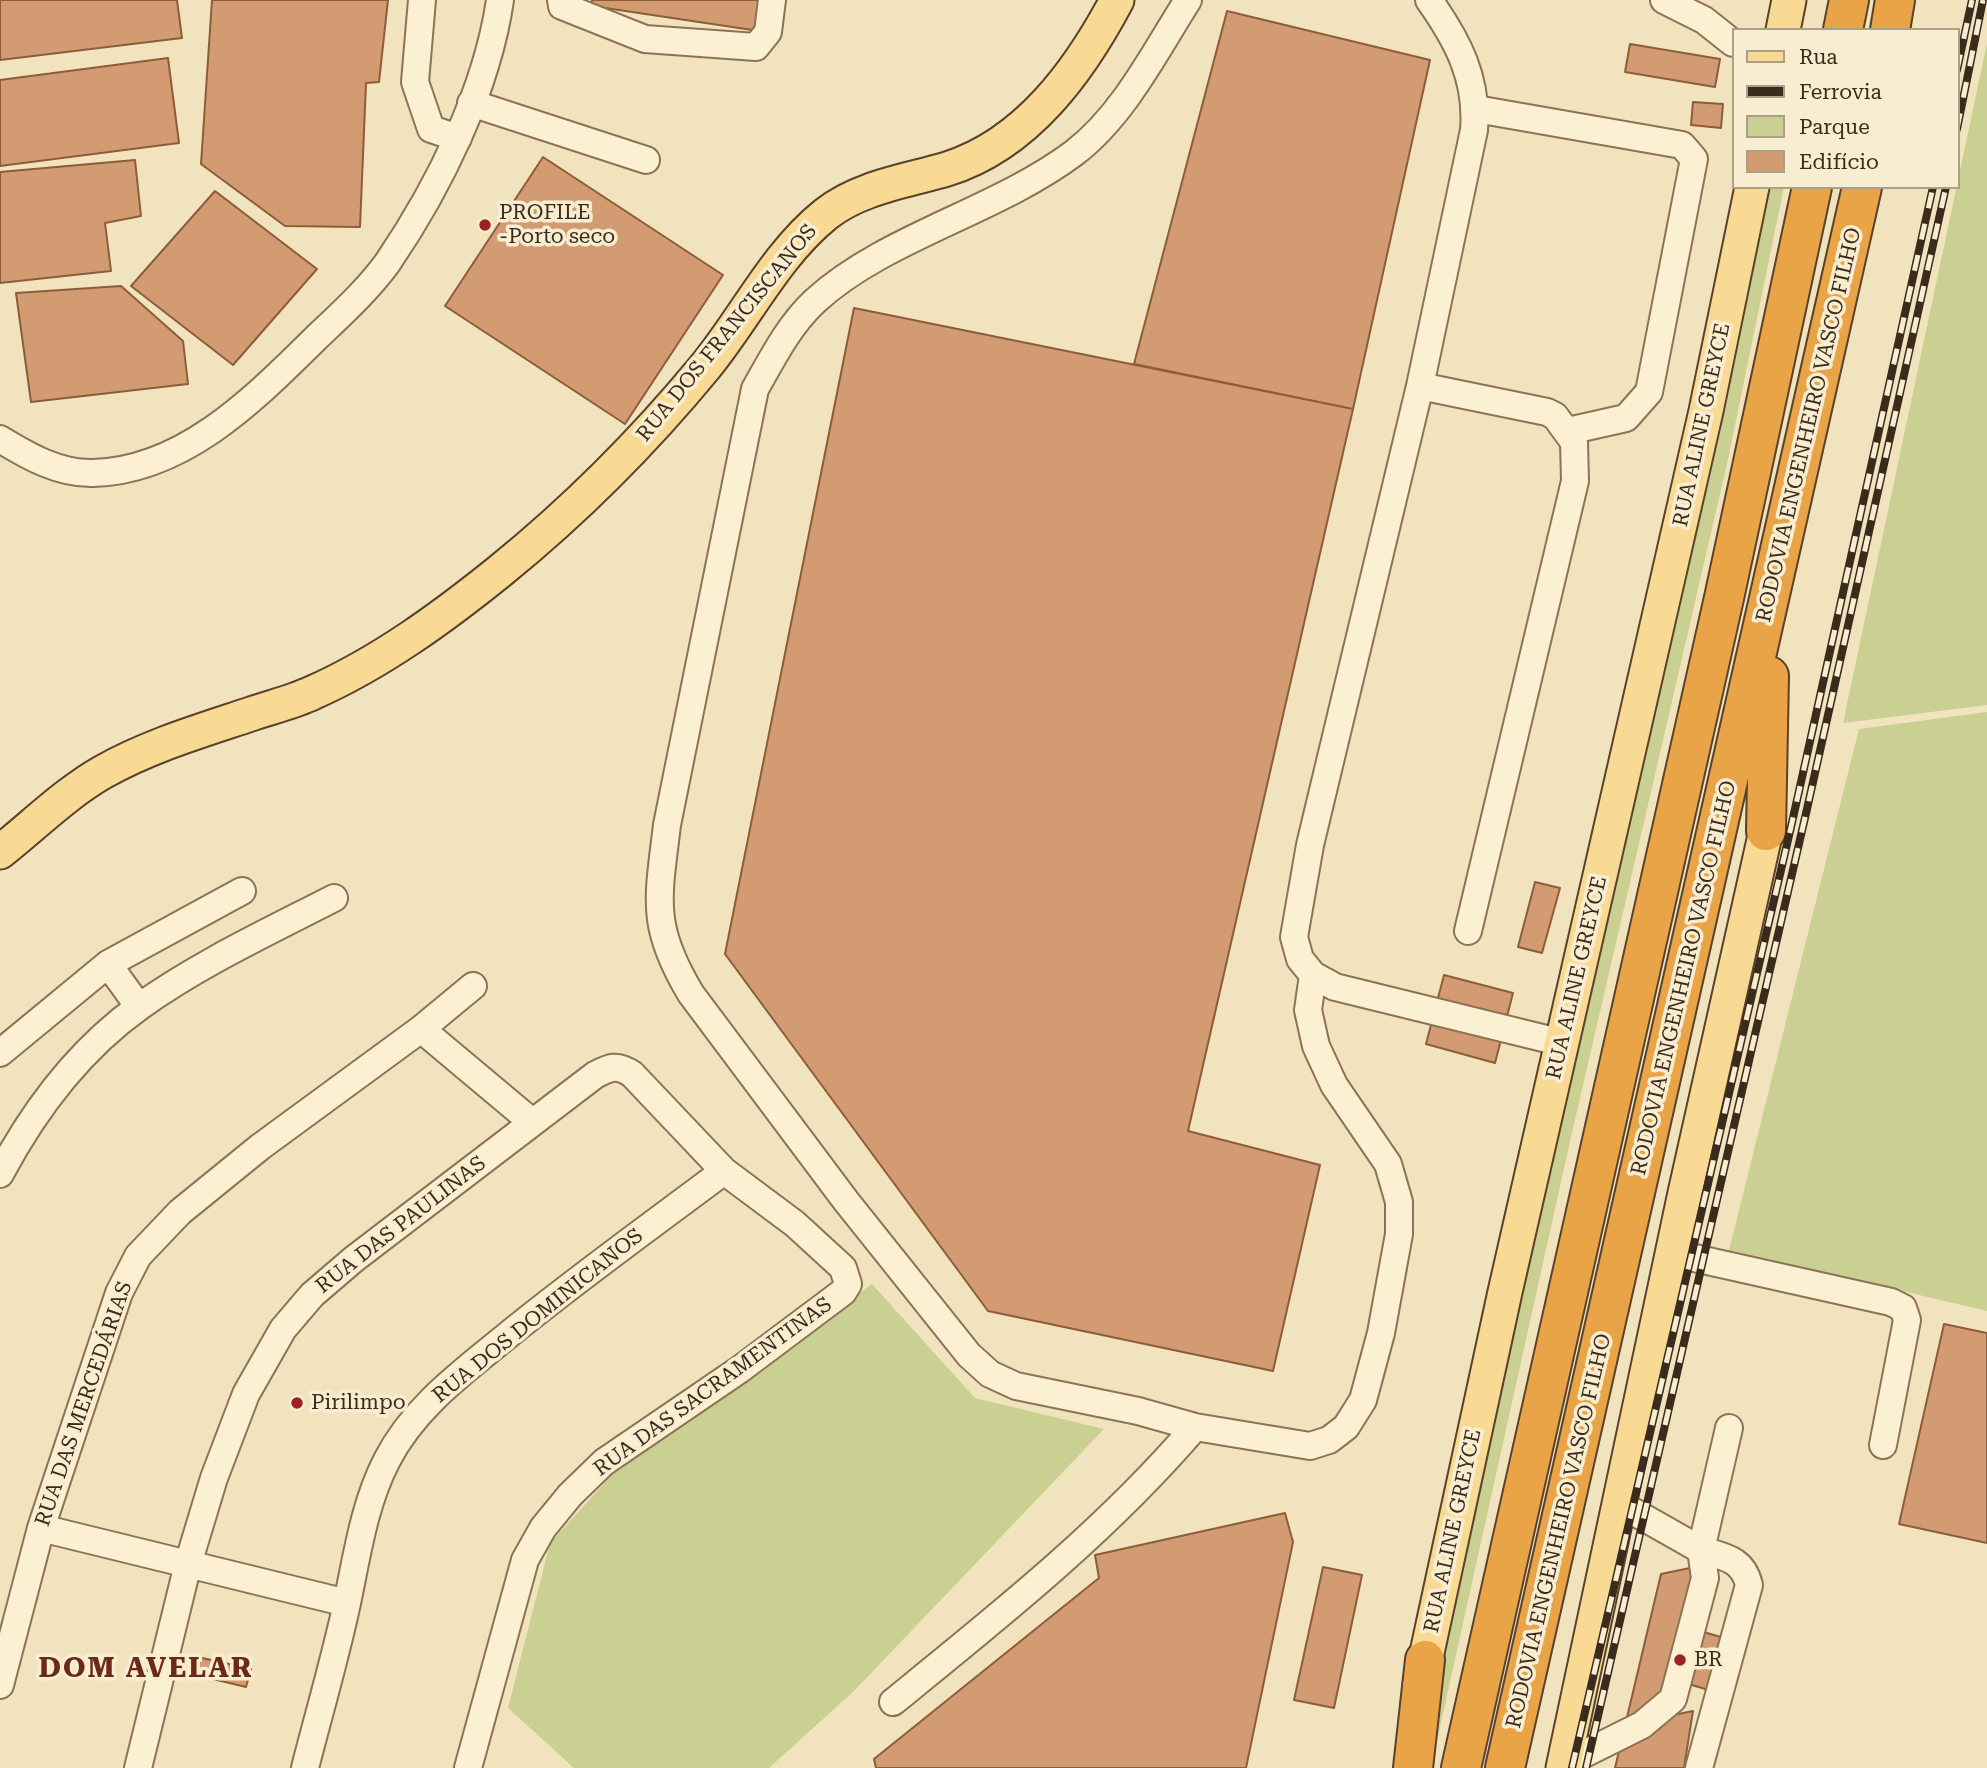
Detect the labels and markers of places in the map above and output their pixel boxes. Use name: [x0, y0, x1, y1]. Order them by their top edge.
place label: PROFILE -Porto seco: [499, 200, 615, 250]
marker: PROFILE -Porto seco: [477, 217, 493, 233]
place label: Pirilimpo: [311, 1390, 406, 1416]
marker: Pirilimpo: [289, 1395, 305, 1411]
place label: BR: [1694, 1647, 1723, 1673]
marker: BR: [1672, 1652, 1688, 1668]

